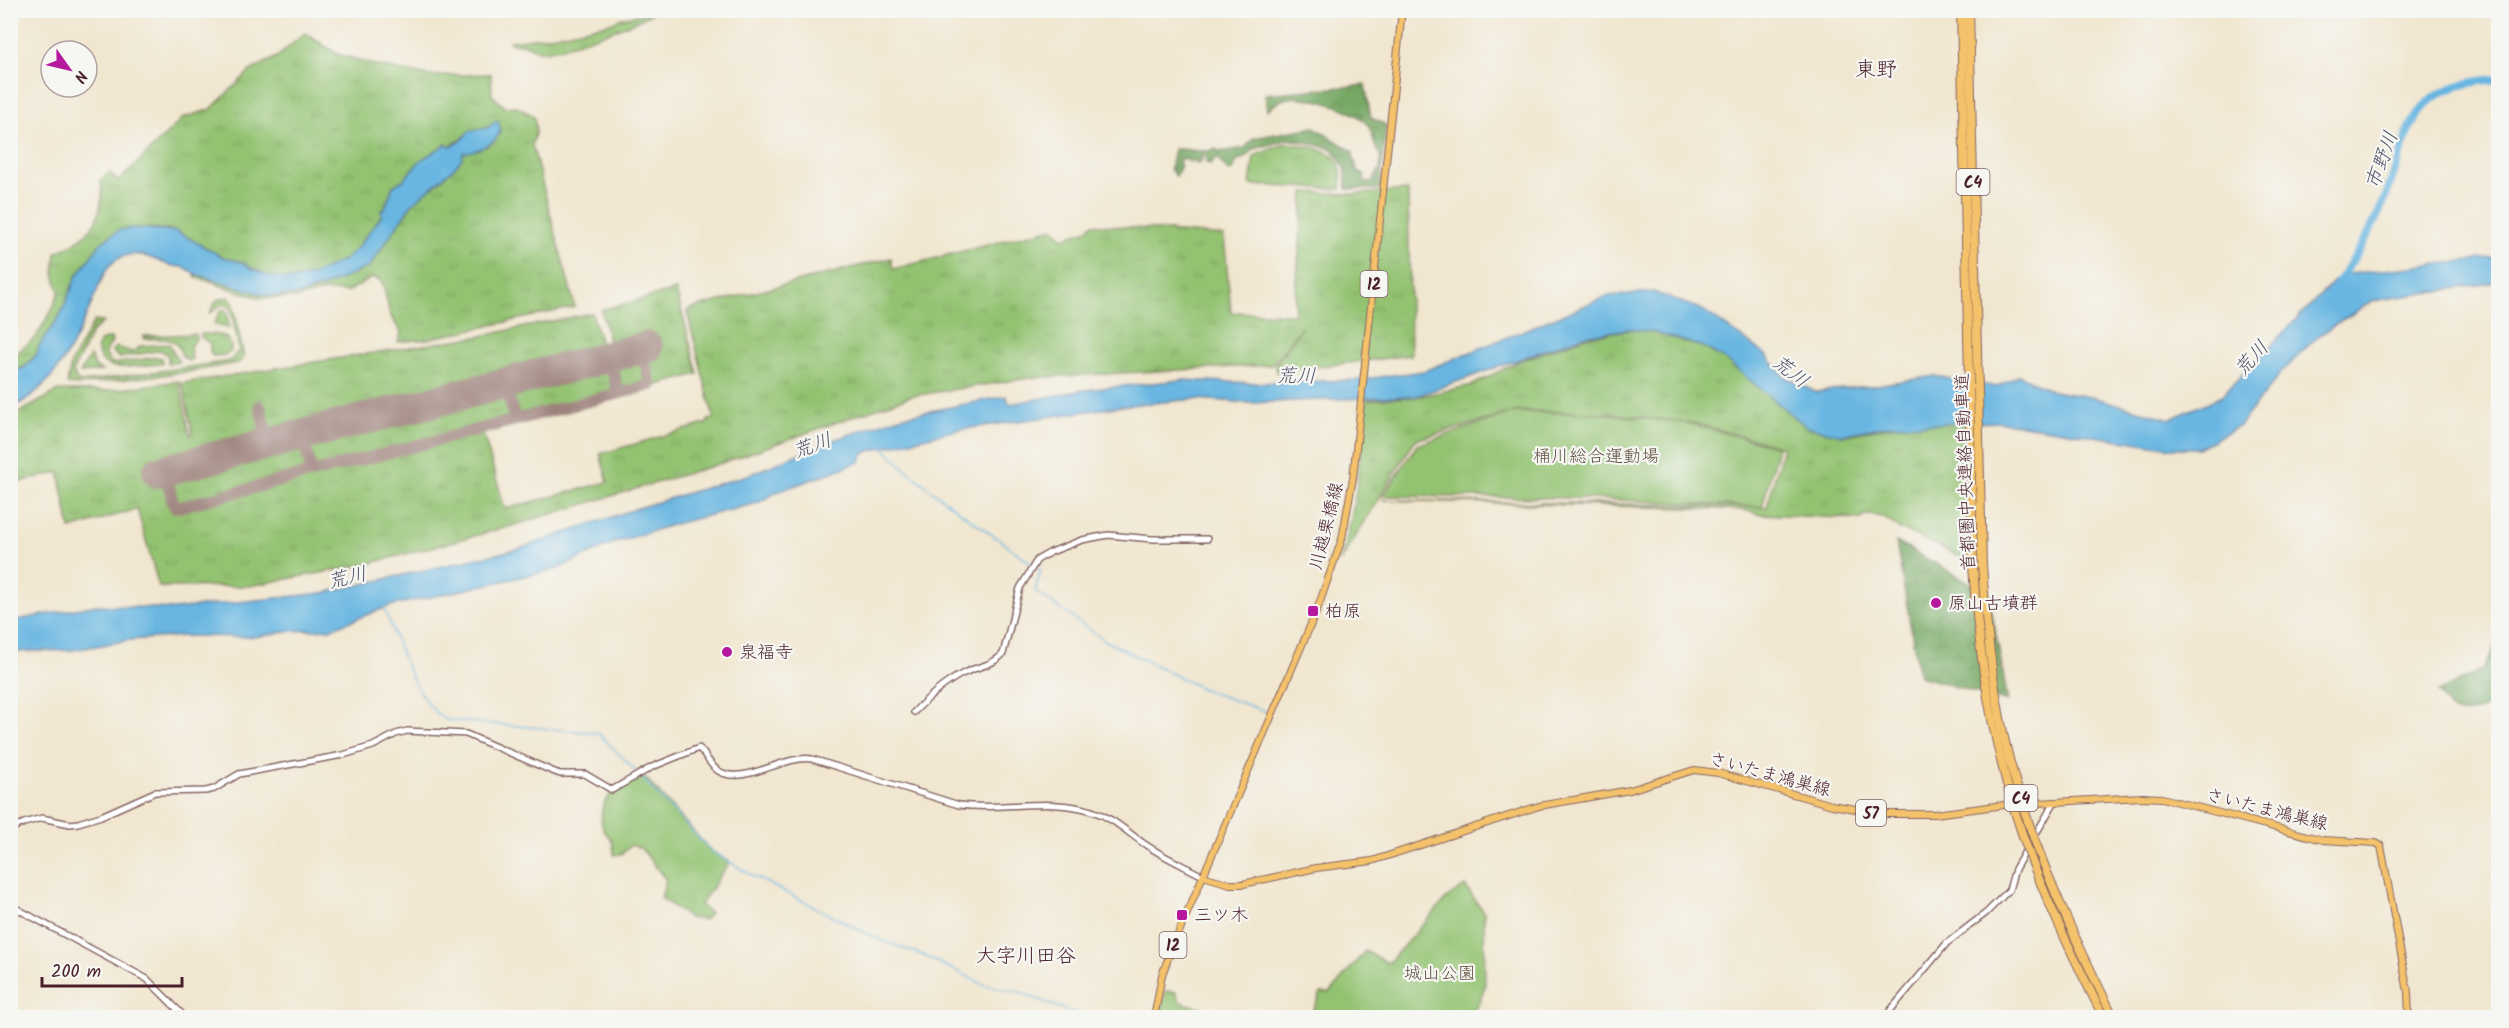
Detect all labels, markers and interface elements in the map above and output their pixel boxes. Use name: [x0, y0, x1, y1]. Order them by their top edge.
north arrow: [39, 39, 99, 99]
district label: 東野: [1855, 54, 1897, 87]
text: N: [67, 65, 93, 88]
water label: 市野川: [2358, 127, 2408, 194]
road number: C4: [1956, 169, 1990, 195]
road number: 12: [1360, 271, 1388, 297]
water label: 荒川: [2227, 334, 2278, 385]
water label: 荒川: [1764, 348, 1815, 397]
water label: 荒川: [1276, 361, 1316, 393]
street label: 首都圏中央連絡自動車道: [1949, 373, 1984, 571]
water label: 荒川: [789, 425, 837, 469]
park label: 桶川総合運動場: [1533, 443, 1659, 472]
street label: 川越栗橋線: [1302, 479, 1352, 574]
water label: 荒川: [324, 559, 371, 599]
place label: 原山古墳群: [1948, 590, 2038, 619]
marker: 原山古墳群: [1929, 596, 1943, 610]
place label: 柏原: [1325, 598, 1361, 627]
marker: 柏原: [1306, 604, 1320, 618]
place label: 泉福寺: [739, 639, 793, 668]
marker: 泉福寺: [720, 645, 734, 659]
street label: さいたま鴻巣線: [1705, 745, 1834, 806]
street label: さいたま鴻巣線: [2202, 781, 2331, 840]
road number: C4: [2004, 785, 2038, 811]
road number: 57: [1856, 800, 1886, 826]
place label: 三ツ木: [1194, 902, 1248, 931]
marker: 三ツ木: [1175, 908, 1189, 922]
road number: 12: [1160, 932, 1186, 958]
district label: 大字川田谷: [976, 941, 1076, 973]
scale bar: [42, 950, 182, 988]
text: 200 m: [51, 958, 101, 987]
park label: 城山公園: [1404, 960, 1476, 989]

